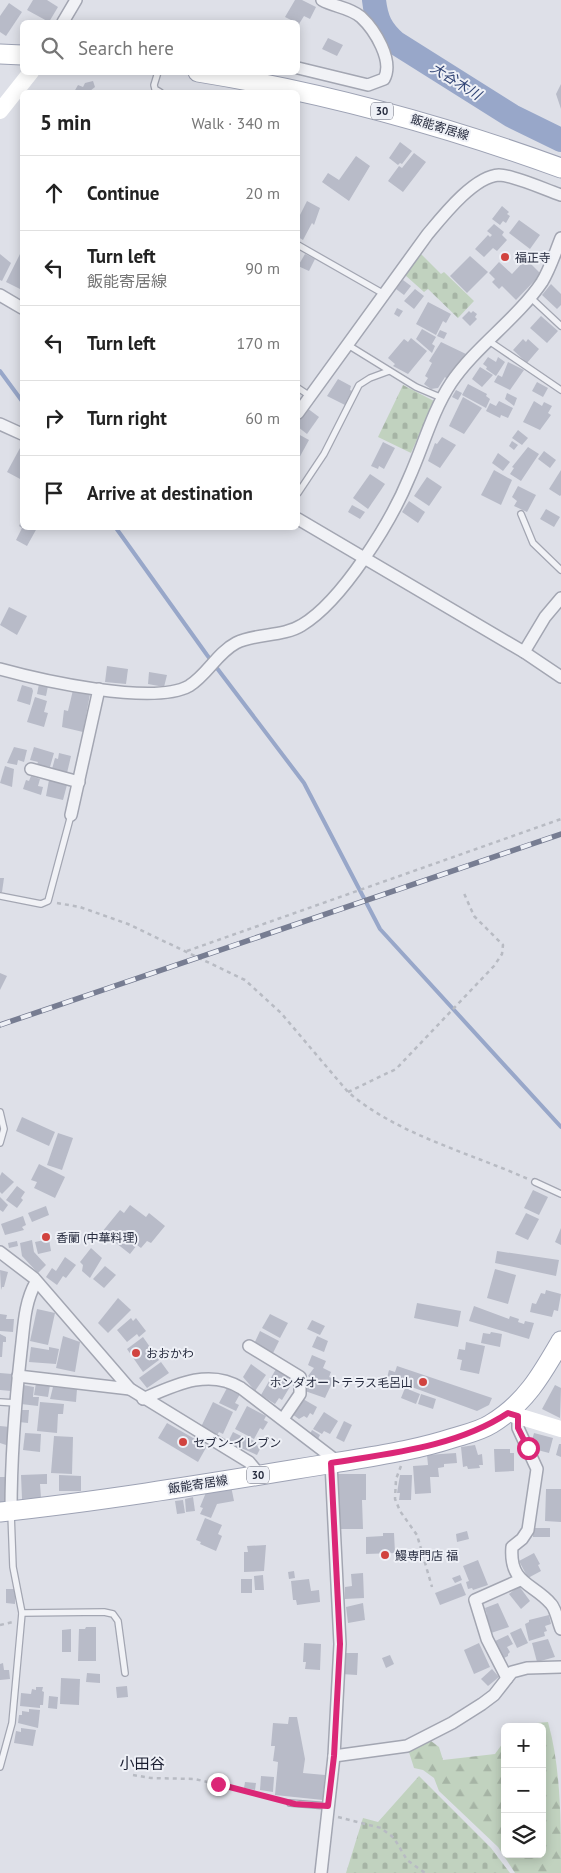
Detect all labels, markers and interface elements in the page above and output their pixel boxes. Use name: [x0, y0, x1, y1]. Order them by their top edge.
search box: [20, 20, 300, 75]
icon: search: [38, 34, 66, 62]
text: Search here: [78, 36, 174, 60]
water label: 大谷木川: [427, 59, 486, 105]
road number: 30: [371, 102, 393, 120]
text: 5 min: [40, 109, 91, 136]
street label: 飯能寄居線: [409, 111, 471, 143]
text: Walk · 340 m: [191, 113, 280, 133]
icon: ahead: [40, 179, 68, 207]
text: Continue: [87, 181, 159, 205]
text: 20 m: [245, 183, 280, 203]
text: Turn left: [87, 244, 156, 268]
place label: 福正寺: [515, 250, 551, 265]
marker: 福正寺: [499, 251, 511, 263]
icon: left: [40, 254, 68, 282]
text: 90 m: [245, 258, 280, 278]
text: 飯能寄居線: [87, 271, 167, 291]
icon: left: [40, 329, 68, 357]
text: Turn left: [87, 331, 156, 355]
text: 170 m: [237, 333, 280, 353]
icon: right: [40, 404, 68, 432]
text: Turn right: [87, 406, 167, 430]
text: 60 m: [245, 408, 280, 428]
icon: arrive: [40, 479, 68, 507]
text: Arrive at destination: [87, 481, 253, 505]
place label: 香蘭 (中華料理): [56, 1230, 138, 1245]
marker: 香蘭 (中華料理): [40, 1231, 52, 1243]
place label: おおかわ: [146, 1346, 194, 1361]
marker: おおかわ: [130, 1347, 142, 1359]
place label: ホンダオートテラス毛呂山: [269, 1375, 413, 1390]
marker: ホンダオートテラス毛呂山: [417, 1376, 429, 1388]
place label: セブン-イレブン: [193, 1435, 281, 1450]
marker: セブン-イレブン: [177, 1436, 189, 1448]
route start: [517, 1437, 540, 1460]
road number: 30: [247, 1466, 269, 1484]
street label: 飯能寄居線: [167, 1472, 229, 1496]
place label: 鰻専門店 福: [395, 1548, 458, 1563]
marker: 鰻専門店 福: [379, 1549, 391, 1561]
map controls: [501, 1723, 546, 1858]
button: +: [501, 1723, 546, 1768]
district label: 小田谷: [119, 1754, 165, 1773]
button: −: [501, 1768, 546, 1813]
route end: [207, 1773, 230, 1796]
button: layers: [501, 1813, 546, 1858]

